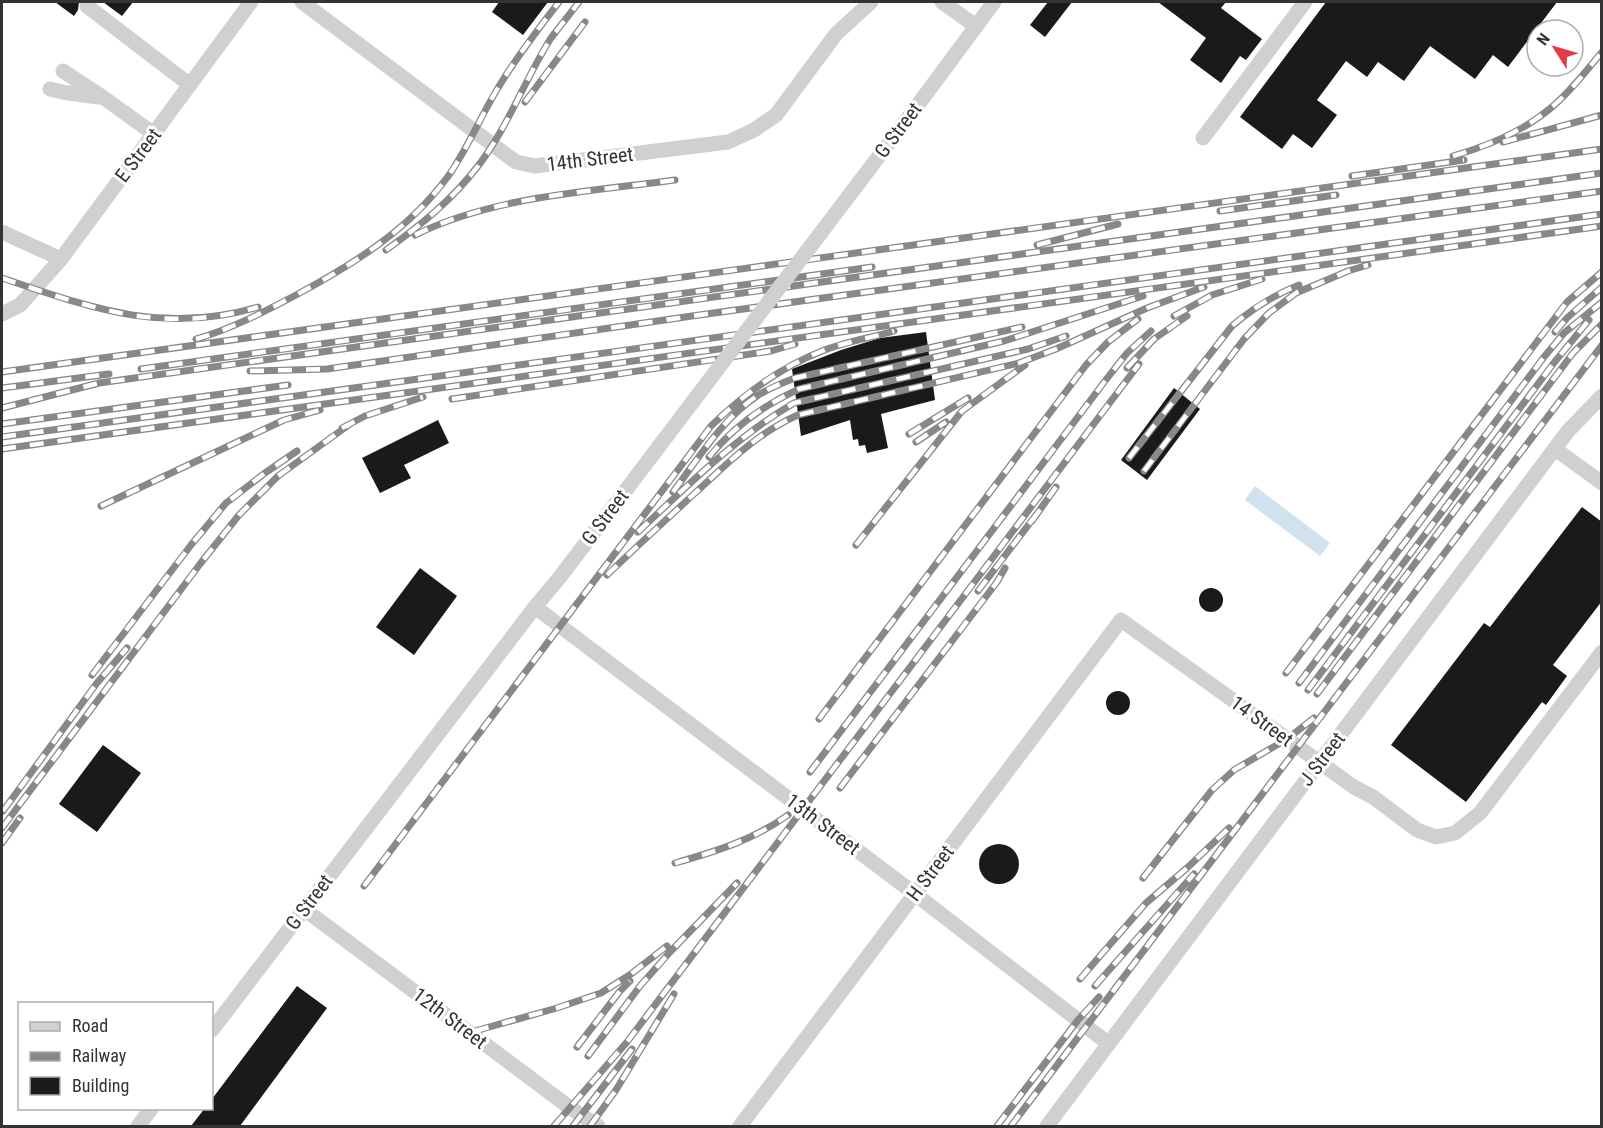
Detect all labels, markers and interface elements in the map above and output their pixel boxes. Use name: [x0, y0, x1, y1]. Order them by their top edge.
north arrow: [1525, 18, 1585, 78]
text: N: [1533, 30, 1554, 49]
street label: G Street: [869, 97, 927, 162]
street label: E Street: [110, 123, 166, 187]
street label: 14th Street: [545, 142, 635, 176]
street label: G Street: [576, 484, 634, 549]
street label: 14 Street: [1226, 690, 1298, 752]
street label: J Street: [1294, 727, 1350, 791]
street label: 13th Street: [781, 788, 865, 860]
street label: H Street: [901, 840, 959, 906]
street label: G Street: [280, 869, 338, 934]
street label: 12th Street: [408, 982, 492, 1054]
legend: [18, 1002, 213, 1110]
text: Road: [72, 1015, 108, 1036]
text: Railway: [72, 1045, 127, 1066]
text: Building: [72, 1075, 129, 1096]

